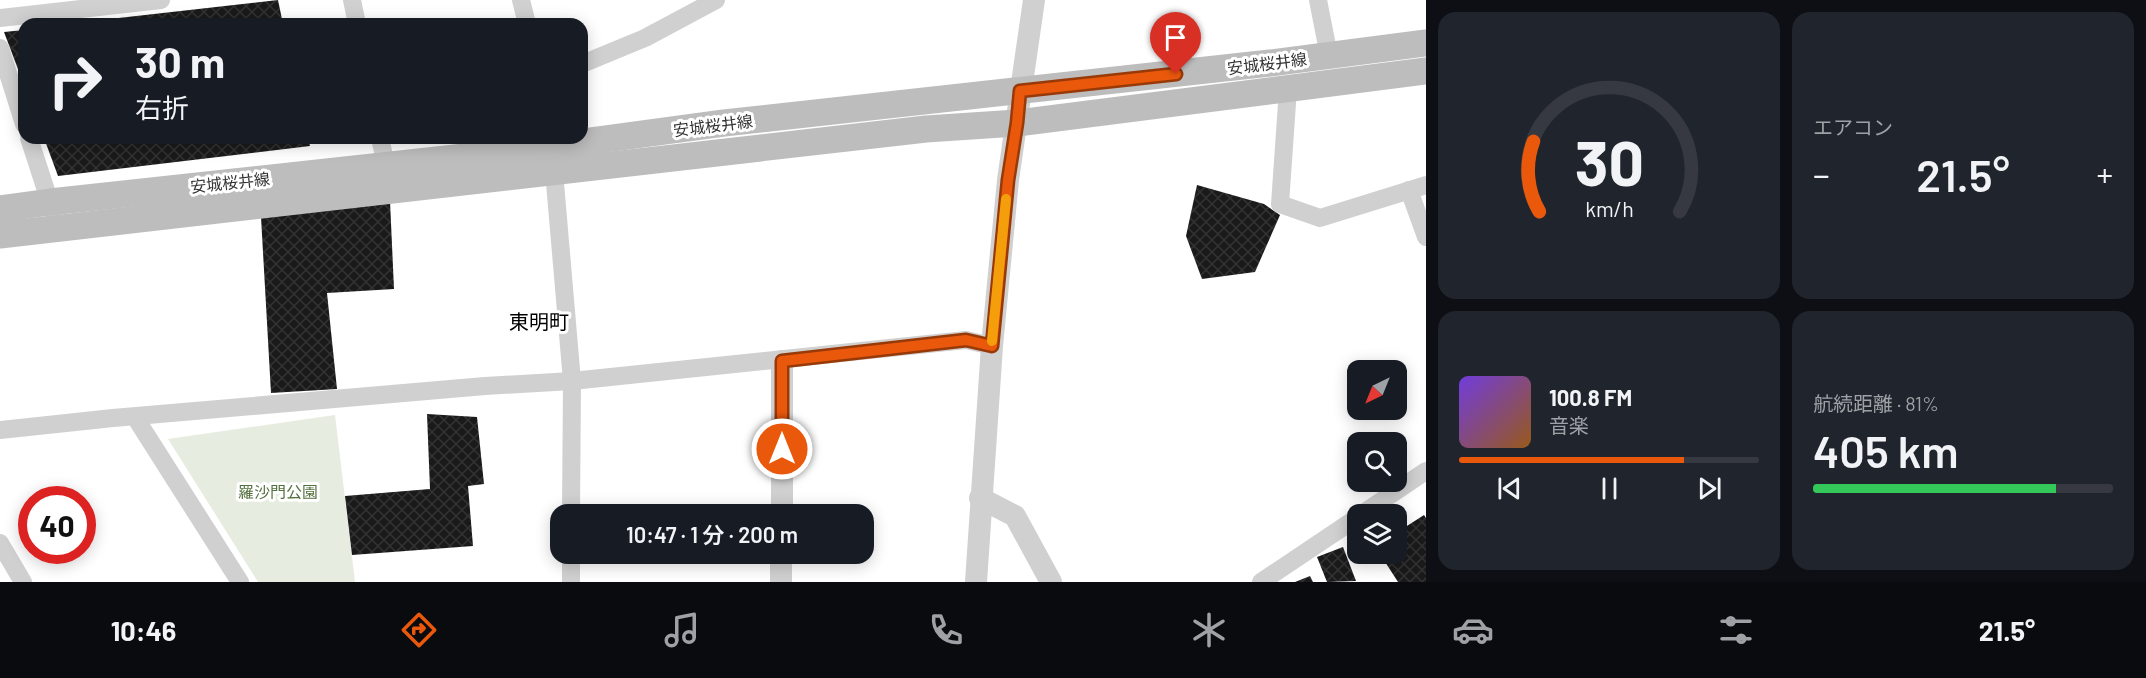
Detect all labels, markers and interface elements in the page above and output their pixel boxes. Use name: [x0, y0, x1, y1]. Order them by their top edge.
pin: [1150, 12, 1201, 74]
icon: arrive: [1159, 21, 1192, 54]
text: 30 m: [135, 36, 225, 86]
icon: right: [36, 42, 114, 120]
street label: 安城桜井線: [1226, 49, 1308, 77]
text: 右折: [135, 91, 189, 123]
street label: 安城桜井線: [672, 111, 754, 139]
text: エアコン: [1813, 115, 1893, 139]
text: 30: [1574, 124, 1644, 198]
text: 21.5°: [1916, 147, 2010, 201]
text: −: [1813, 154, 1830, 194]
text: +: [2096, 154, 2113, 194]
street label: 安城桜井線: [189, 168, 271, 196]
text: km/h: [1585, 197, 1633, 222]
district label: 東明町: [509, 309, 569, 333]
north arrow: [1347, 360, 1407, 420]
map controls: [1347, 360, 1407, 564]
text: 100.8 FM: [1549, 384, 1632, 410]
text: 航続距離 · 81%: [1813, 391, 1939, 415]
text: 音楽: [1549, 413, 1589, 437]
position arrow: [750, 417, 814, 481]
text: 405 km: [1813, 423, 1959, 477]
button: search: [1347, 432, 1407, 492]
icon: previous: [1493, 472, 1526, 505]
icon: pause: [1593, 472, 1626, 505]
icon: next: [1693, 472, 1726, 505]
park label: 羅沙門公園: [238, 482, 318, 501]
speed limit sign: 40: [18, 486, 96, 564]
button: layers: [1347, 504, 1407, 564]
text: 10:47 · 1 分 · 200 m: [626, 521, 798, 547]
icon: directions: [398, 609, 440, 651]
icon: music: [661, 609, 703, 651]
icon: phone: [925, 609, 967, 651]
icon: climate: [1188, 609, 1230, 651]
icon: car: [1452, 609, 1494, 651]
icon: filters: [1715, 609, 1757, 651]
text: 10:46: [111, 614, 176, 646]
text: 21.5°: [1979, 614, 2035, 646]

